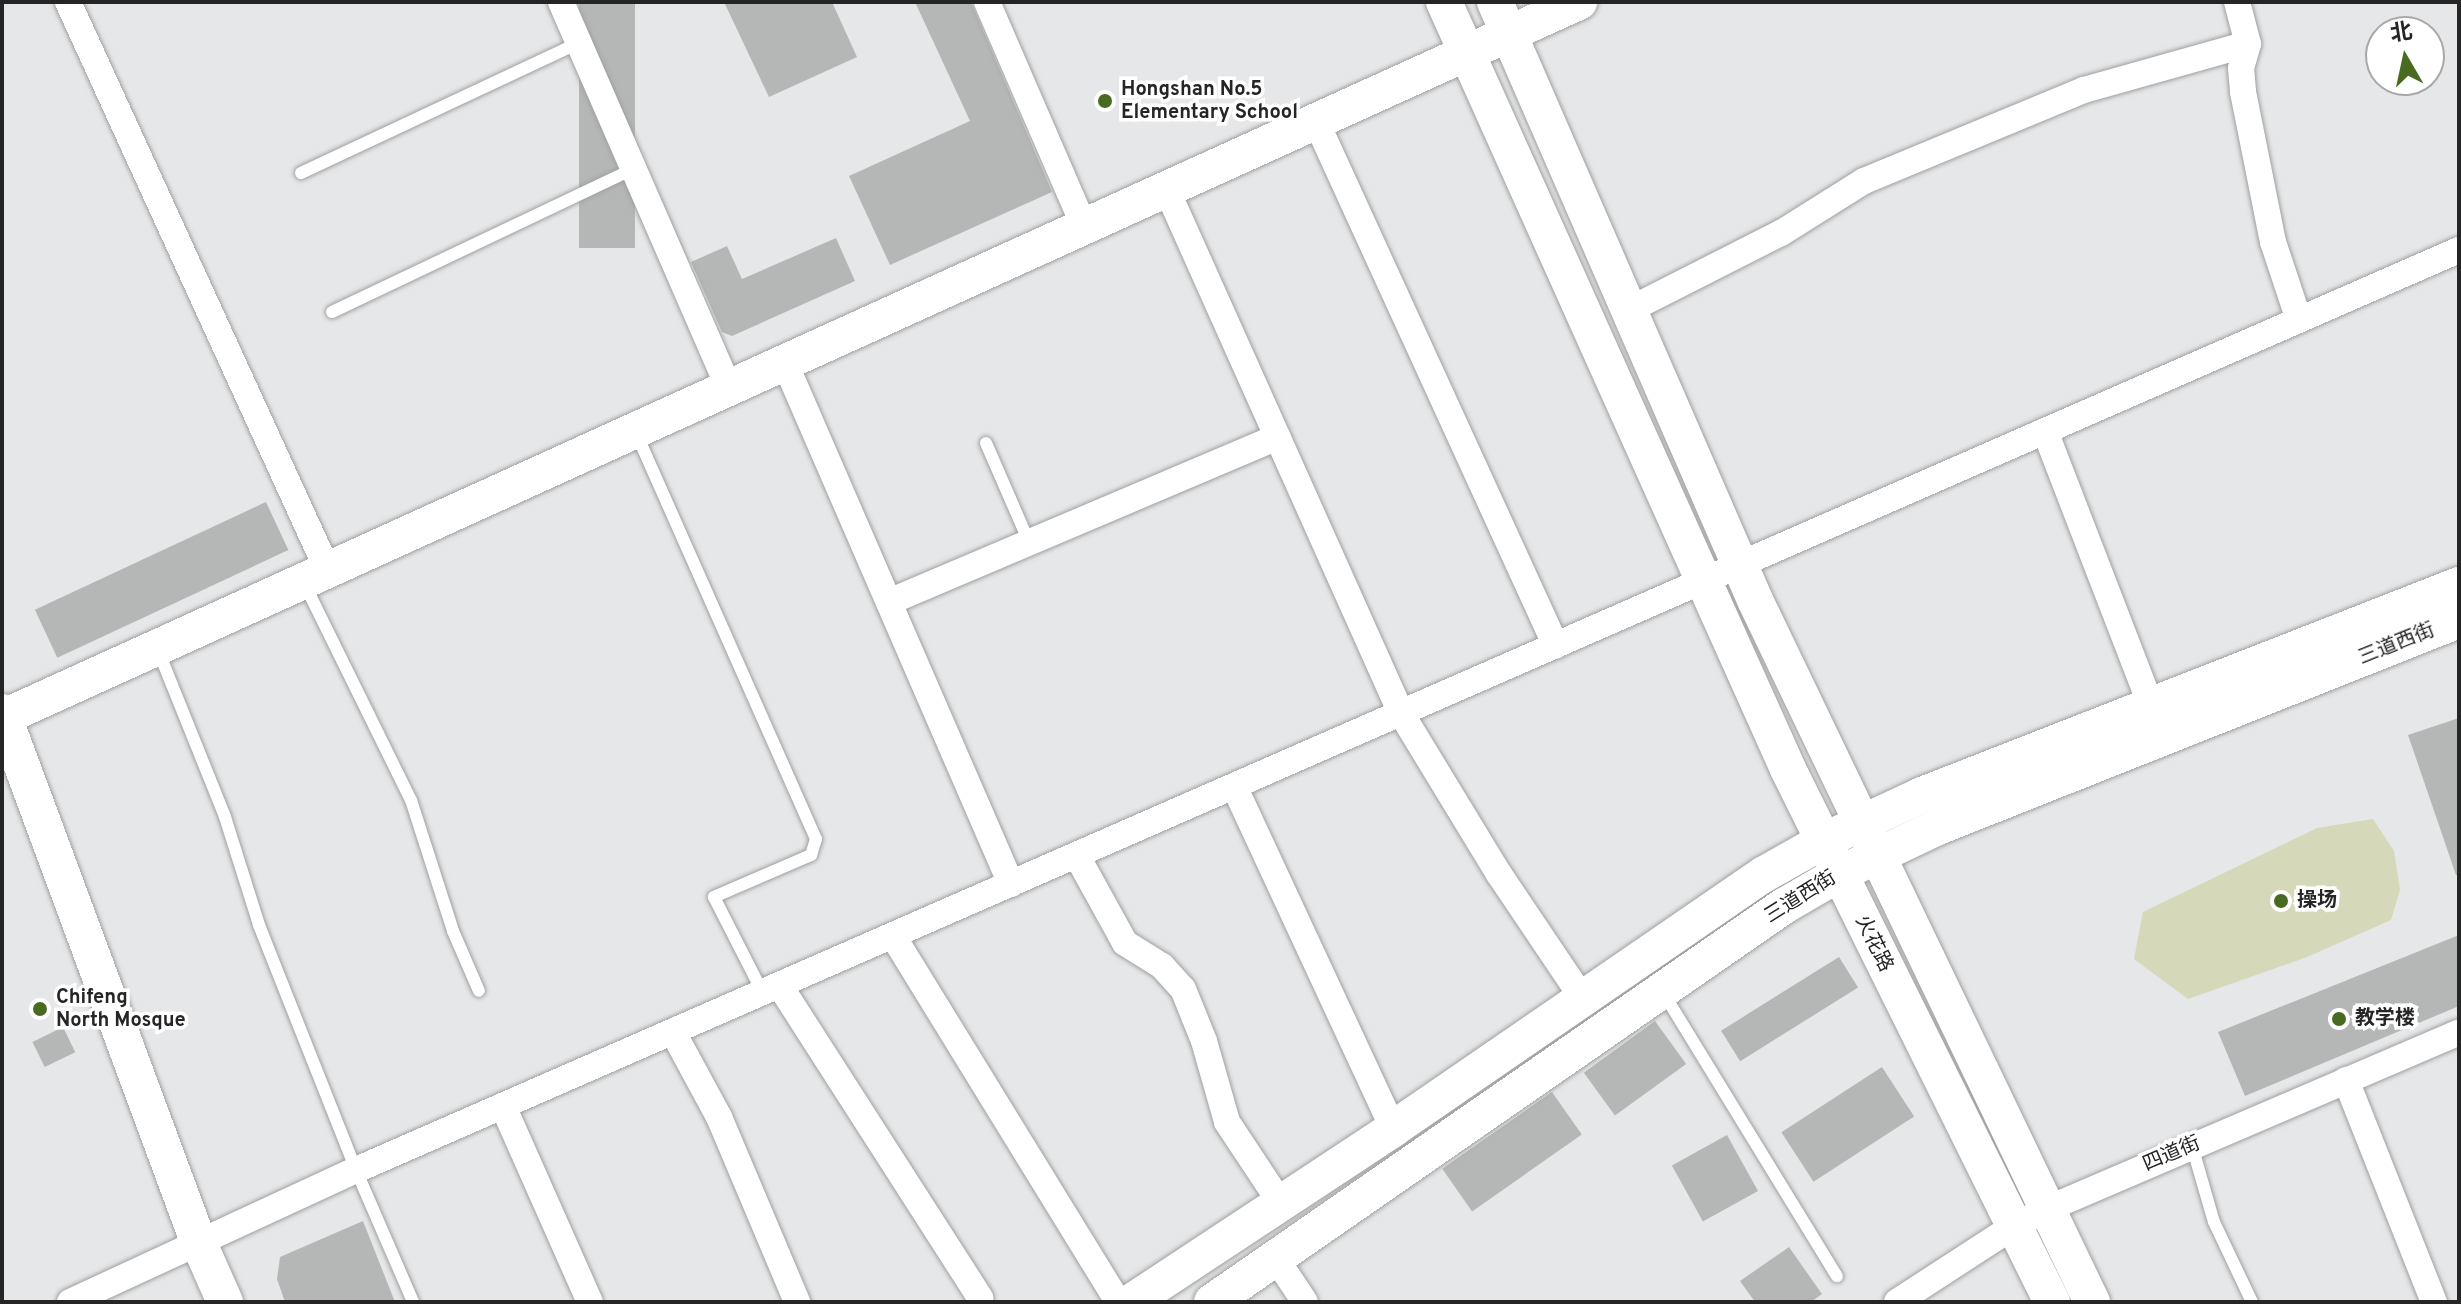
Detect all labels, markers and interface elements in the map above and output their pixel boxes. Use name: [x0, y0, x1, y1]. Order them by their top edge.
north arrow: [2365, 16, 2445, 96]
text: 北: [2388, 19, 2414, 49]
place label: Hongshan No.5 Elementary School: [1121, 78, 1298, 125]
marker: Hongshan No.5 Elementary School: [1096, 92, 1114, 110]
street label: 三道西街: [2355, 619, 2439, 671]
street label: 三道西街: [1761, 867, 1841, 929]
place label: 操场: [2297, 889, 2337, 913]
marker: 操场: [2272, 892, 2290, 910]
street label: 火花路: [1849, 912, 1897, 976]
place label: Chifeng North Mosque: [56, 986, 186, 1033]
marker: Chifeng North Mosque: [31, 1000, 49, 1018]
place label: 教学楼: [2355, 1007, 2415, 1031]
marker: 教学楼: [2330, 1010, 2348, 1028]
street label: 四道街: [2140, 1132, 2204, 1178]

